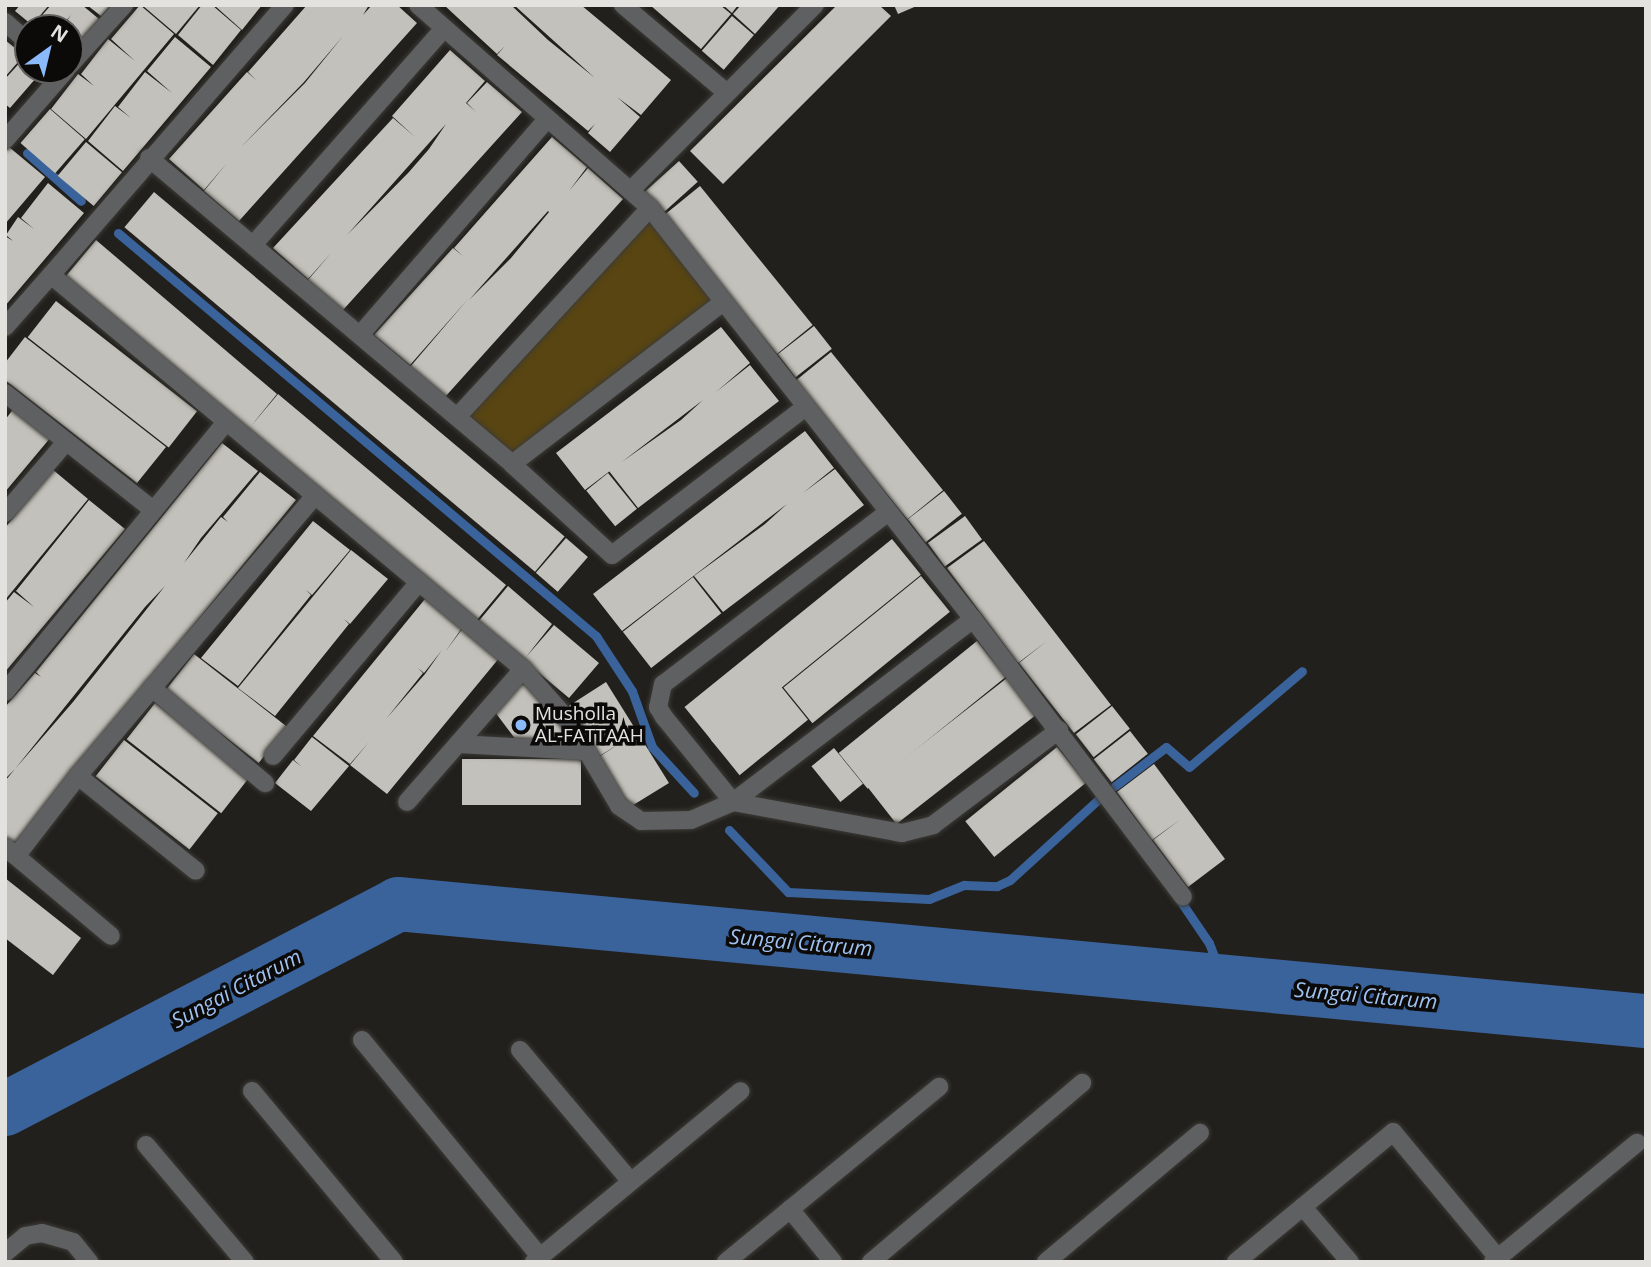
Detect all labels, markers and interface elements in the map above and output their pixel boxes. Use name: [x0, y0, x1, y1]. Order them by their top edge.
north arrow: [14, 14, 84, 84]
text: N: [46, 18, 73, 48]
place label: Musholla AL-FATTAAH: [535, 703, 644, 747]
marker: Musholla AL-FATTAAH: [513, 717, 529, 733]
water label: Sungai Citarum: [728, 923, 874, 961]
water label: Sungai Citarum: [167, 943, 305, 1033]
water label: Sungai Citarum: [1293, 976, 1439, 1014]

